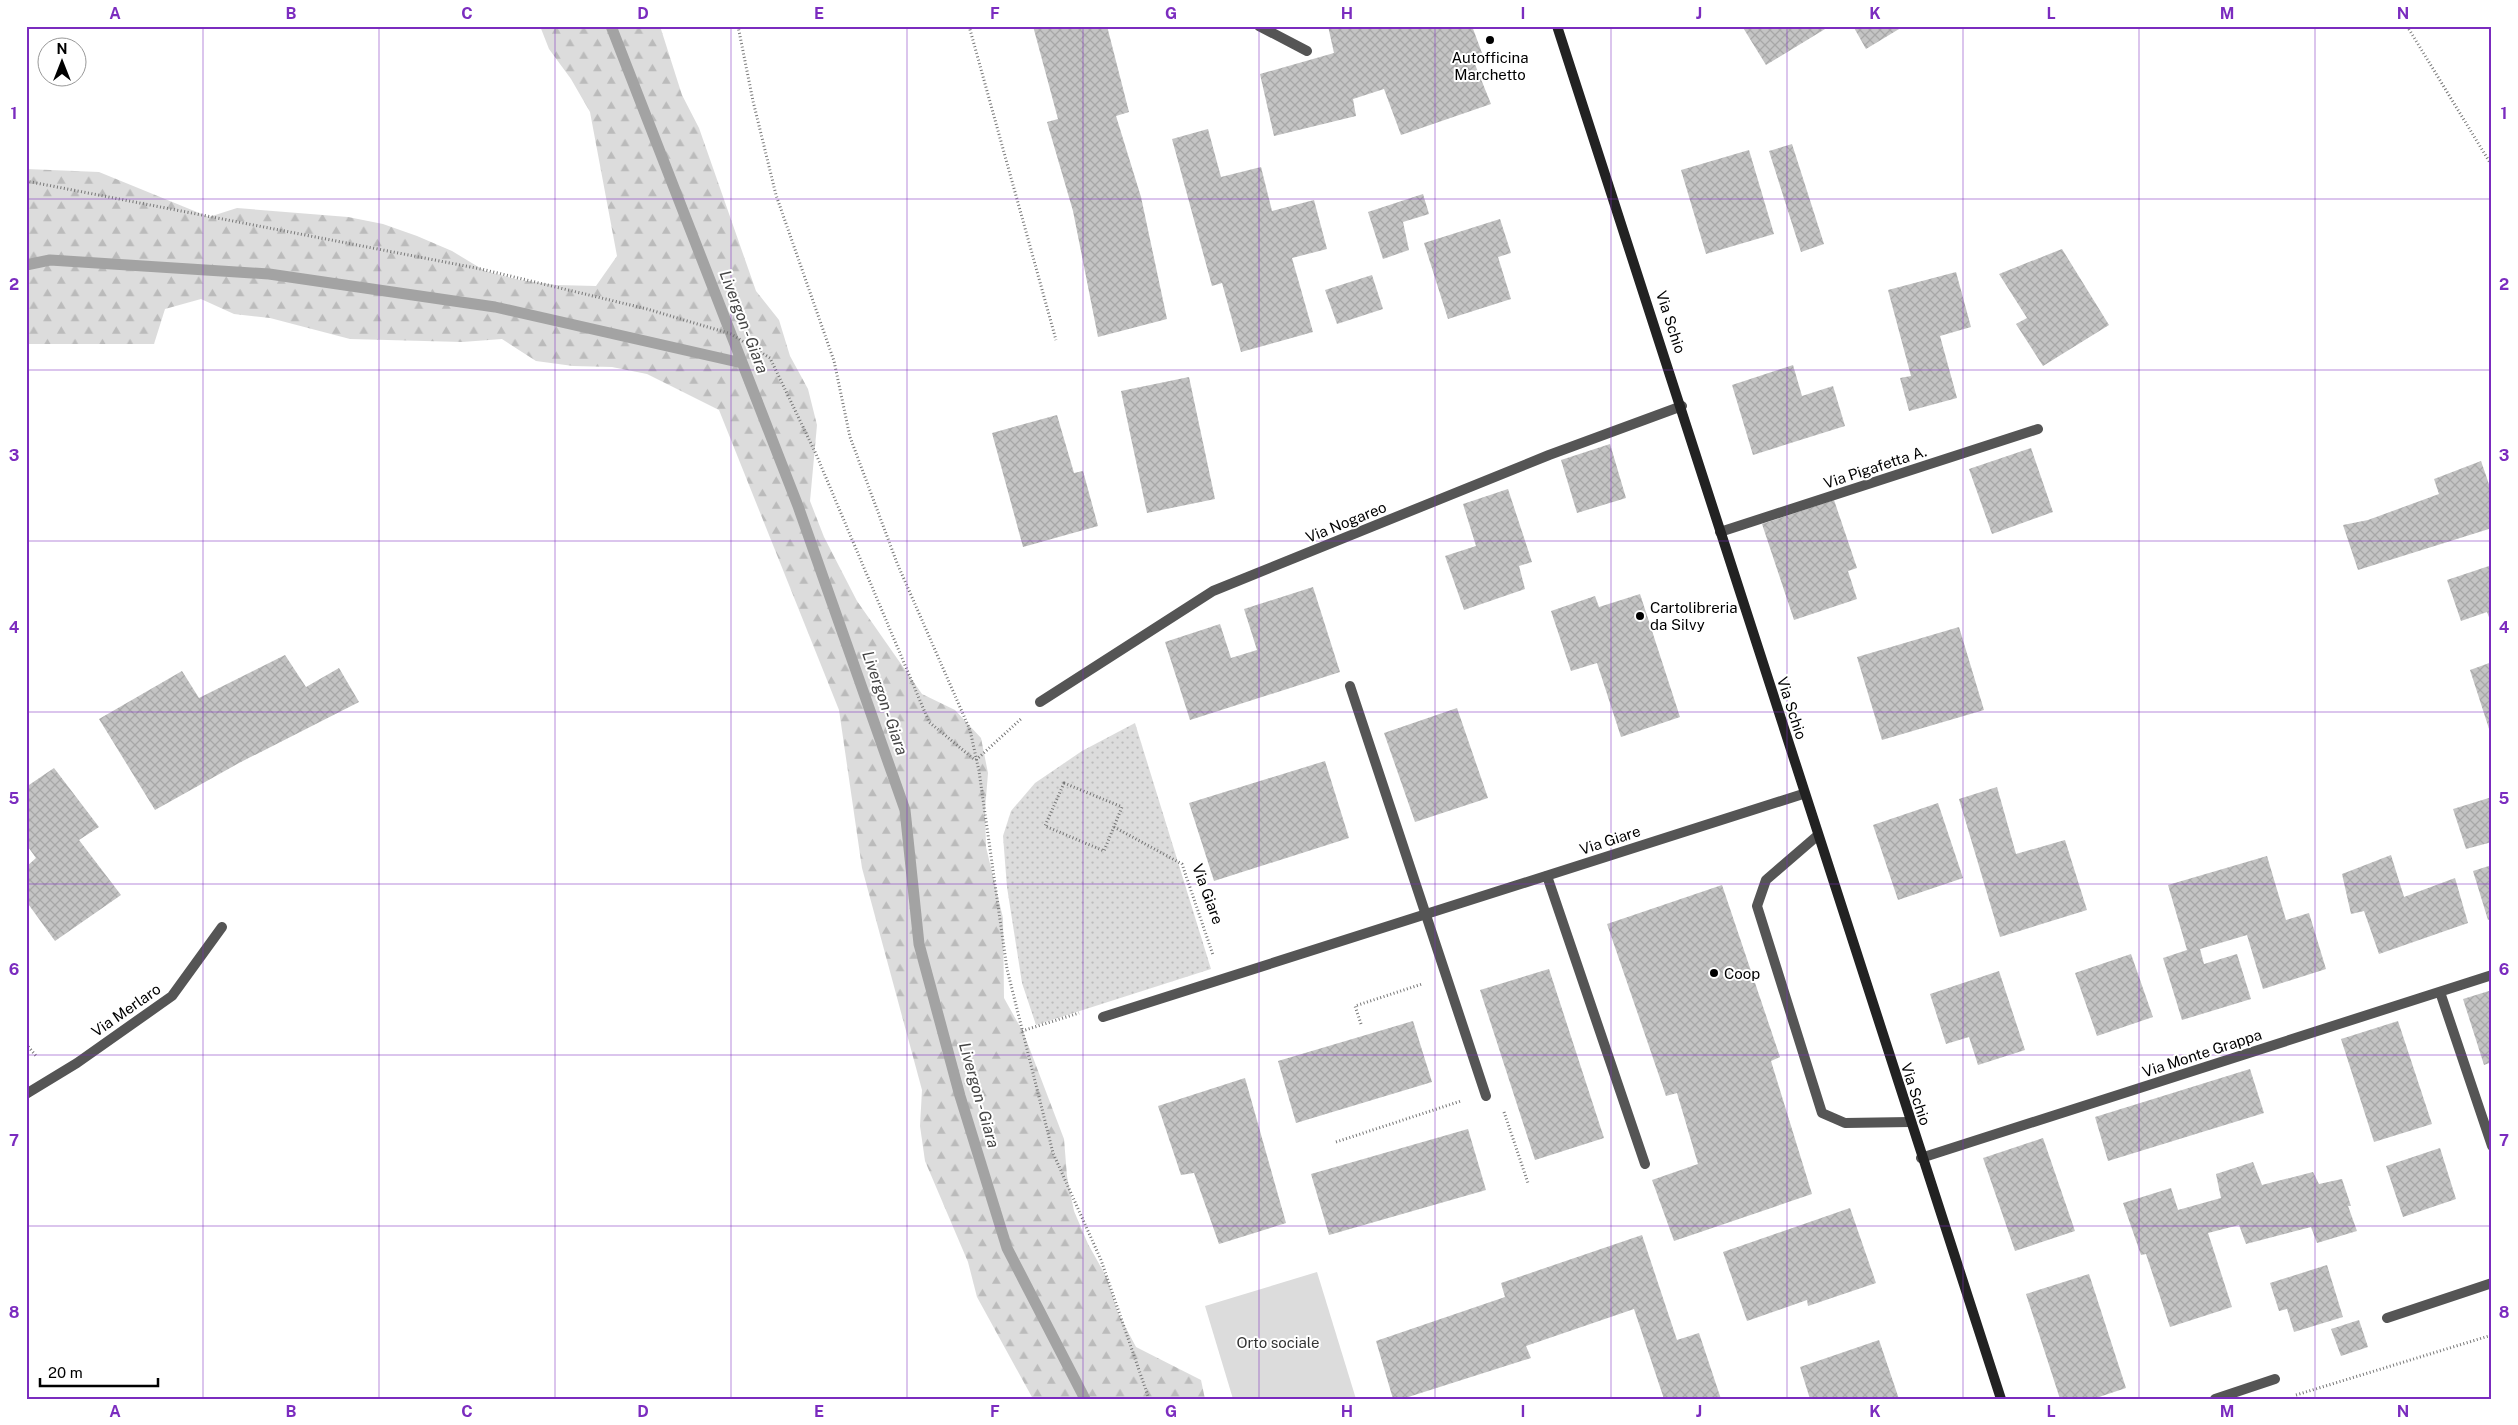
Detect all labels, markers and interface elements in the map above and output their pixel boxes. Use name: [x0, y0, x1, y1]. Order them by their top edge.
text: A: [109, 4, 121, 23]
text: B: [286, 4, 297, 23]
text: C: [461, 4, 473, 23]
text: D: [637, 4, 649, 23]
text: E: [814, 4, 824, 23]
text: F: [990, 4, 1000, 23]
text: G: [1165, 4, 1177, 23]
text: H: [1341, 4, 1353, 23]
text: I: [1521, 4, 1525, 23]
text: J: [1696, 4, 1702, 23]
text: K: [1869, 4, 1881, 23]
text: L: [2046, 4, 2056, 23]
text: M: [2220, 4, 2234, 23]
text: N: [2397, 4, 2409, 23]
marker: Autofficina Marchetto: [1484, 34, 1496, 46]
north arrow: [38, 38, 88, 88]
text: N: [57, 41, 67, 57]
place label: Autofficina Marchetto: [1452, 49, 1528, 83]
text: 1: [11, 104, 17, 123]
text: 1: [2501, 104, 2507, 123]
water label: Livergon - Giara: [716, 268, 772, 376]
text: 2: [9, 275, 19, 294]
text: 2: [2499, 275, 2509, 294]
street label: Via Schio: [1653, 289, 1689, 355]
street label: Via Pigafetta A.: [1821, 442, 1929, 492]
text: 3: [9, 446, 19, 465]
text: 3: [2499, 446, 2509, 465]
street label: Via Nogareo: [1303, 498, 1389, 546]
place label: Cartolibreria da Silvy: [1650, 599, 1738, 633]
marker: Cartolibreria da Silvy: [1634, 610, 1646, 622]
text: 4: [9, 618, 20, 637]
text: 4: [2499, 618, 2510, 637]
water label: Livergon - Giara: [858, 648, 912, 758]
street label: Via Schio: [1774, 675, 1810, 741]
text: 5: [9, 789, 20, 808]
text: 5: [2499, 789, 2510, 808]
street label: Via Giare: [1577, 822, 1643, 858]
street label: Via Giare: [1189, 861, 1227, 927]
text: 6: [9, 960, 19, 979]
text: 6: [2499, 960, 2509, 979]
place label: Coop: [1724, 965, 1760, 982]
marker: Coop: [1708, 967, 1720, 979]
street label: Via Merlaro: [88, 980, 164, 1040]
street label: Via Monte Grappa: [2140, 1026, 2264, 1080]
water label: Livergon - Giara: [955, 1040, 1003, 1150]
street label: Via Schio: [1898, 1061, 1934, 1127]
text: 7: [9, 1131, 19, 1150]
text: 7: [2499, 1131, 2509, 1150]
text: 8: [9, 1303, 20, 1322]
text: 8: [2499, 1303, 2510, 1322]
park label: Orto sociale: [1236, 1334, 1320, 1351]
scale bar: [40, 1355, 158, 1387]
text: 20 m: [48, 1364, 83, 1381]
text: A: [109, 1402, 121, 1421]
text: B: [286, 1402, 297, 1421]
text: C: [461, 1402, 473, 1421]
text: D: [637, 1402, 649, 1421]
text: E: [814, 1402, 824, 1421]
text: F: [990, 1402, 1000, 1421]
text: G: [1165, 1402, 1177, 1421]
text: H: [1341, 1402, 1353, 1421]
text: I: [1521, 1402, 1525, 1421]
text: J: [1696, 1402, 1702, 1421]
text: K: [1869, 1402, 1881, 1421]
text: L: [2046, 1402, 2056, 1421]
text: M: [2220, 1402, 2234, 1421]
text: N: [2397, 1402, 2409, 1421]

